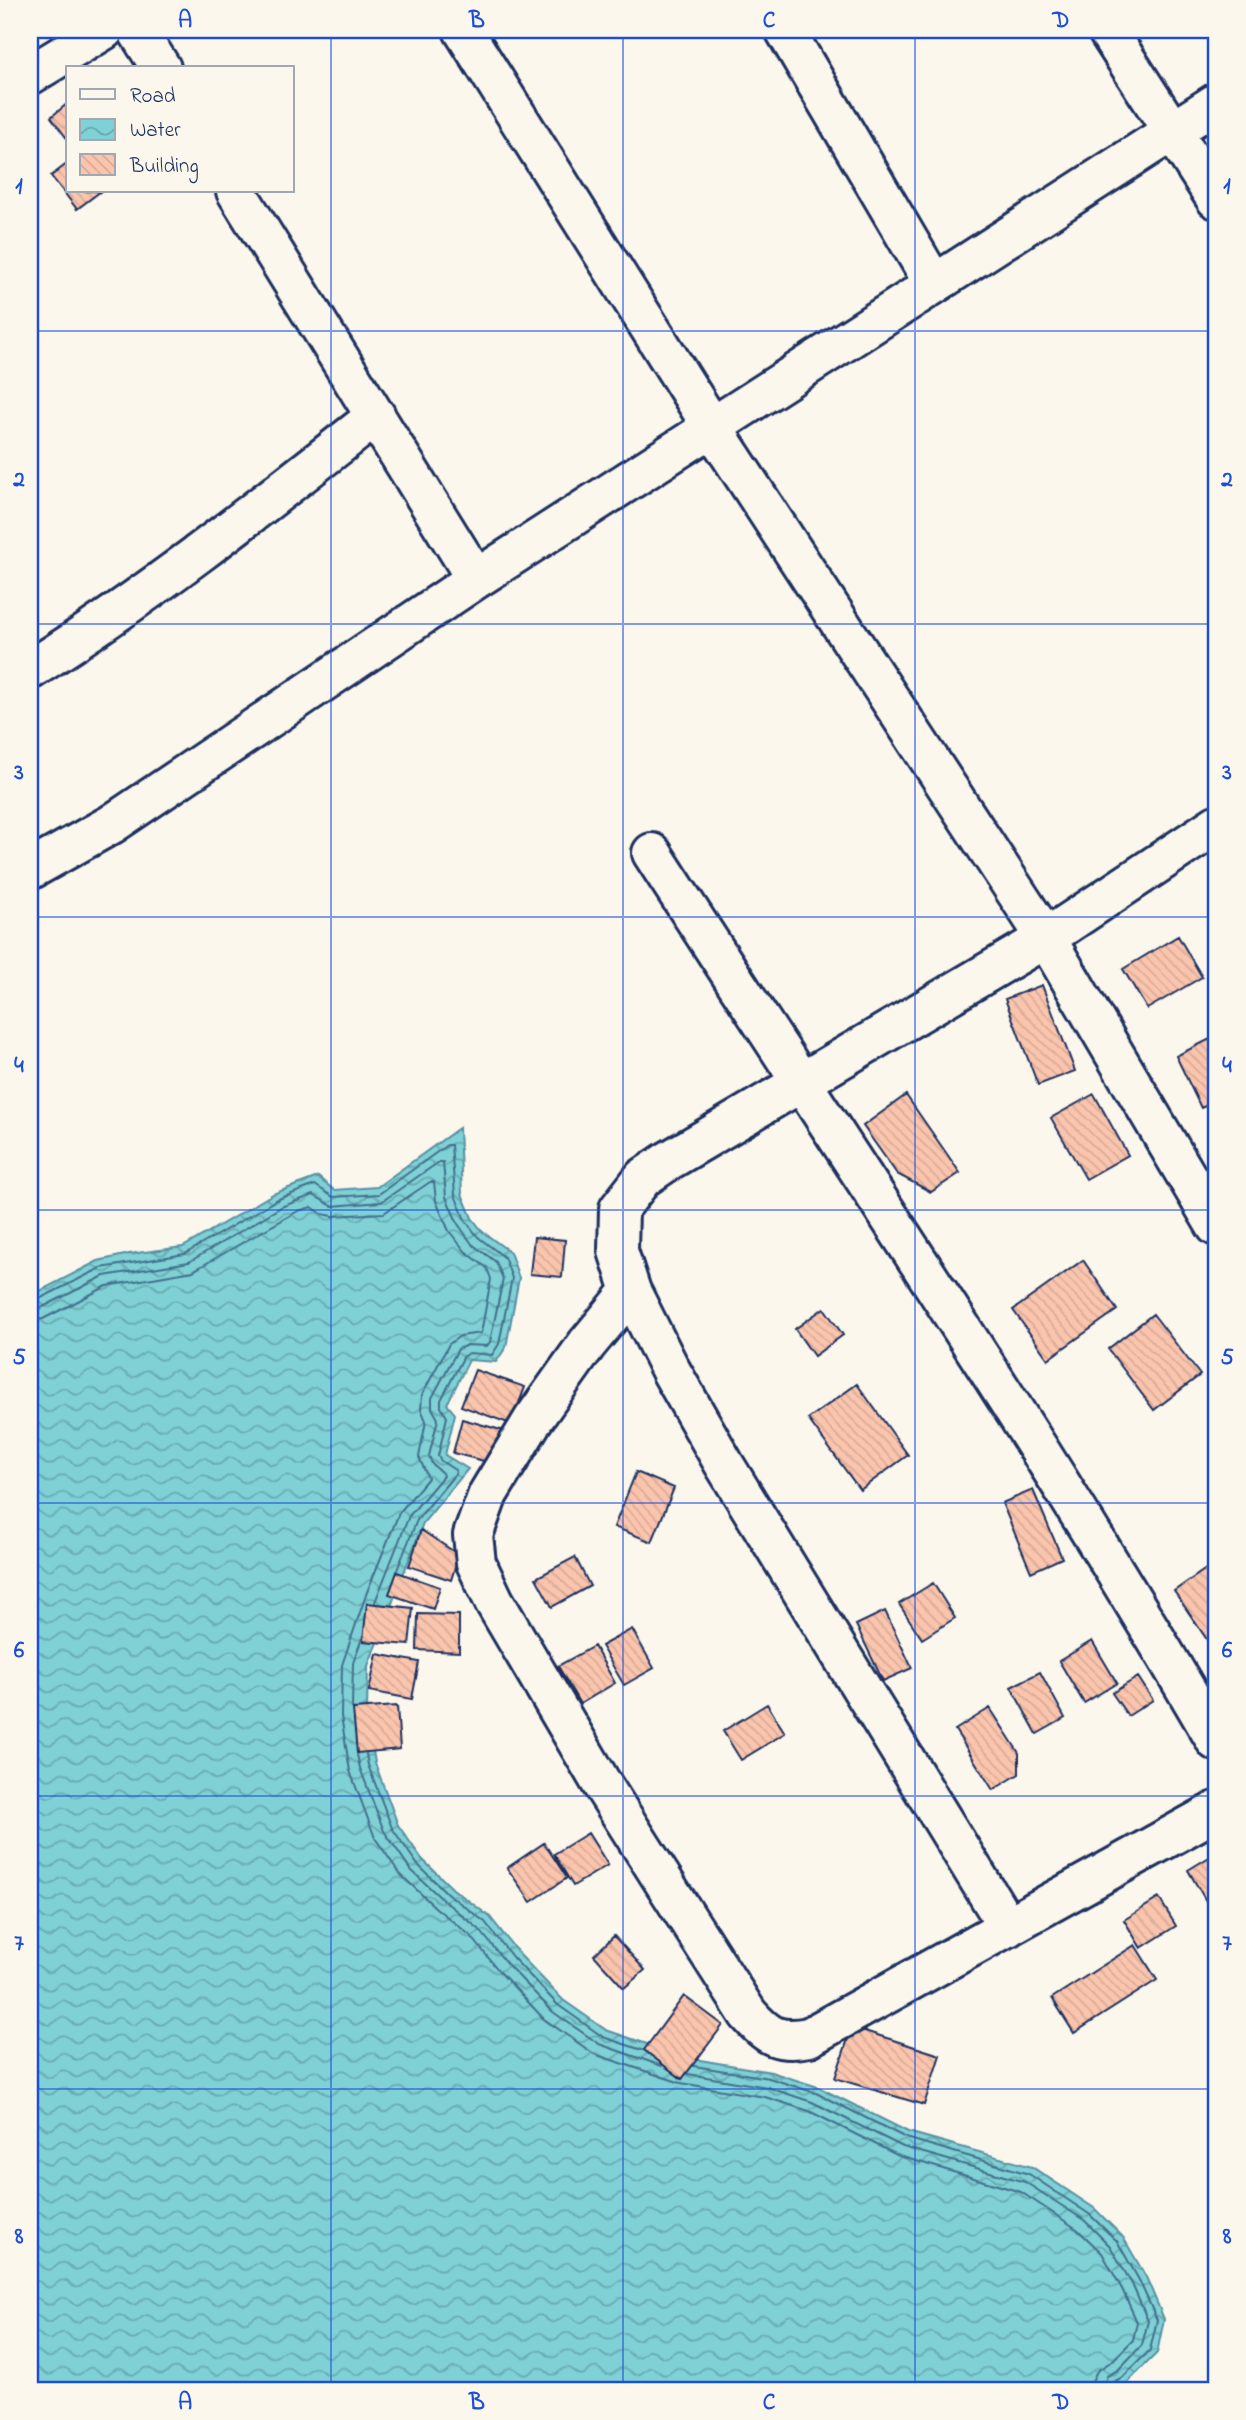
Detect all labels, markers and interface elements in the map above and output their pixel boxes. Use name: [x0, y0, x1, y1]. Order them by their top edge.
text: A: [178, 5, 192, 38]
text: B: [468, 5, 485, 38]
text: C: [763, 5, 776, 38]
text: D: [1052, 5, 1069, 38]
legend: [66, 66, 294, 192]
text: Road: [130, 82, 176, 112]
text: Water: [130, 116, 181, 146]
text: Building: [129, 152, 199, 184]
text: 1: [15, 171, 23, 204]
text: 1: [1223, 171, 1231, 204]
text: 2: [12, 464, 25, 497]
text: 2: [1220, 464, 1233, 497]
text: 3: [13, 757, 24, 790]
text: 3: [1221, 757, 1232, 790]
text: 4: [14, 1050, 24, 1083]
text: 4: [1222, 1050, 1232, 1083]
text: 5: [12, 1342, 26, 1375]
text: 5: [1220, 1342, 1234, 1375]
text: 6: [14, 1635, 25, 1668]
text: 6: [1222, 1635, 1233, 1668]
text: 7: [14, 1928, 24, 1961]
text: 7: [1222, 1928, 1232, 1961]
text: 8: [14, 2221, 24, 2254]
text: 8: [1222, 2221, 1232, 2254]
text: A: [178, 2387, 192, 2420]
text: B: [468, 2387, 485, 2420]
text: C: [763, 2387, 776, 2420]
text: D: [1052, 2387, 1069, 2420]

